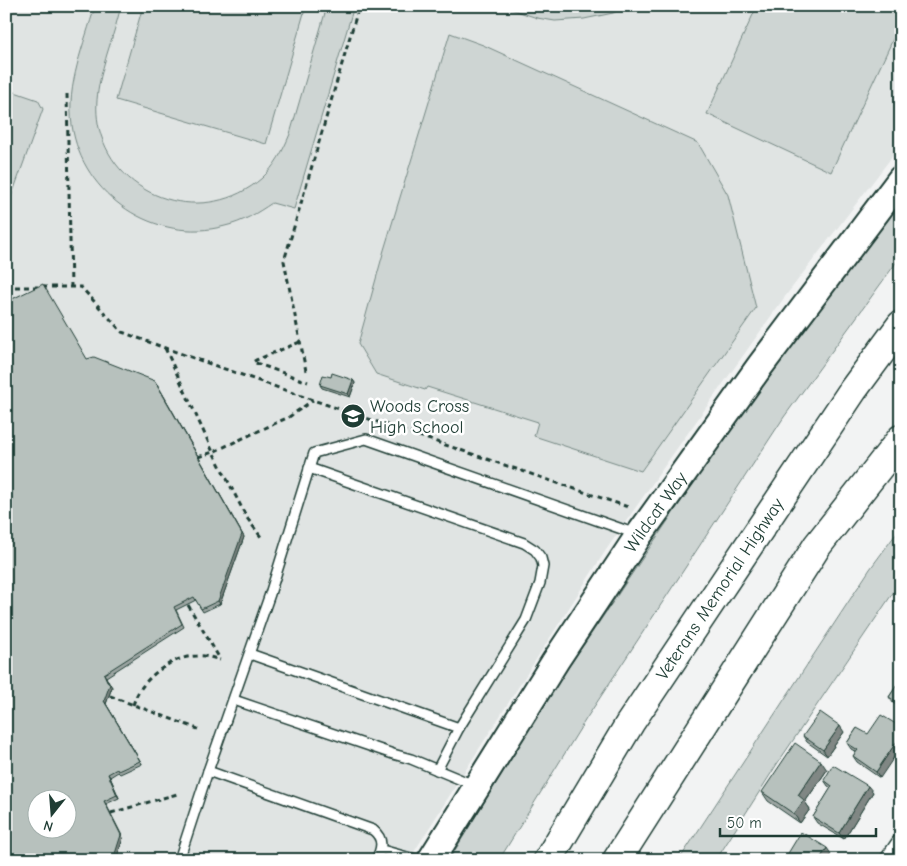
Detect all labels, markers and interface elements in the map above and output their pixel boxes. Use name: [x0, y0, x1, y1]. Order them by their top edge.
place label: Woods Cross High School: [370, 396, 469, 438]
school or university icon: Woods Cross High School: [340, 403, 366, 429]
street label: Wildcat Way: [620, 467, 692, 557]
street label: Veterans Memorial Highway: [651, 493, 789, 684]
north arrow: [28, 788, 78, 838]
scale bar: [720, 806, 876, 838]
text: 50 m: [727, 814, 762, 832]
text: N: [41, 816, 55, 835]

